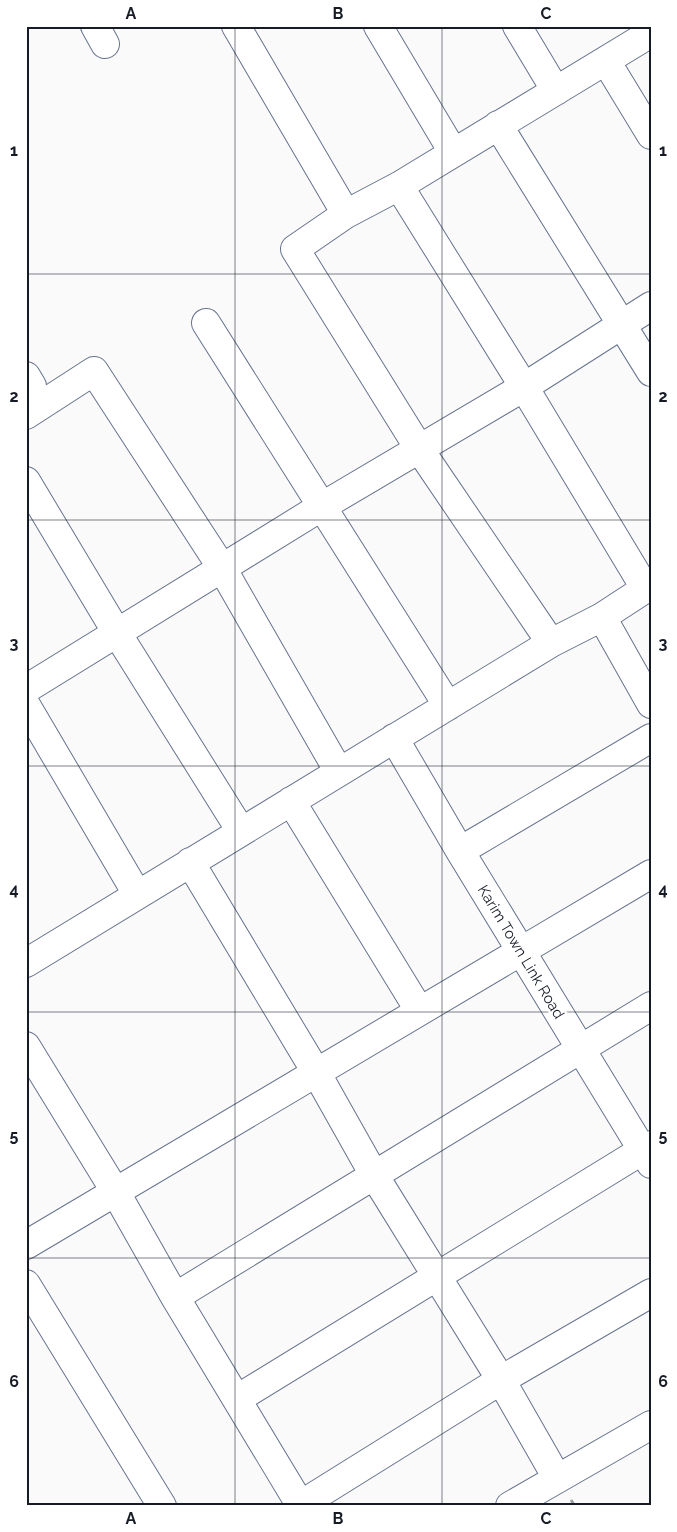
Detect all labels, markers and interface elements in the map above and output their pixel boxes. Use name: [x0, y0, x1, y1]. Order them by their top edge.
text: A: [126, 4, 137, 23]
text: B: [333, 4, 344, 23]
text: C: [541, 4, 552, 23]
text: 1: [10, 141, 18, 160]
text: 1: [659, 141, 667, 160]
text: 2: [9, 387, 19, 406]
text: 2: [658, 387, 668, 406]
text: 3: [10, 634, 19, 653]
text: 3: [659, 634, 668, 653]
text: 4: [9, 880, 19, 899]
text: 4: [658, 880, 668, 899]
street label: Karim Town Link Road: [474, 882, 568, 1022]
text: 5: [10, 1126, 19, 1145]
text: 5: [659, 1126, 668, 1145]
text: 6: [9, 1372, 19, 1391]
text: 6: [658, 1372, 668, 1391]
text: A: [126, 1509, 137, 1528]
text: B: [333, 1509, 344, 1528]
text: C: [541, 1509, 552, 1528]

